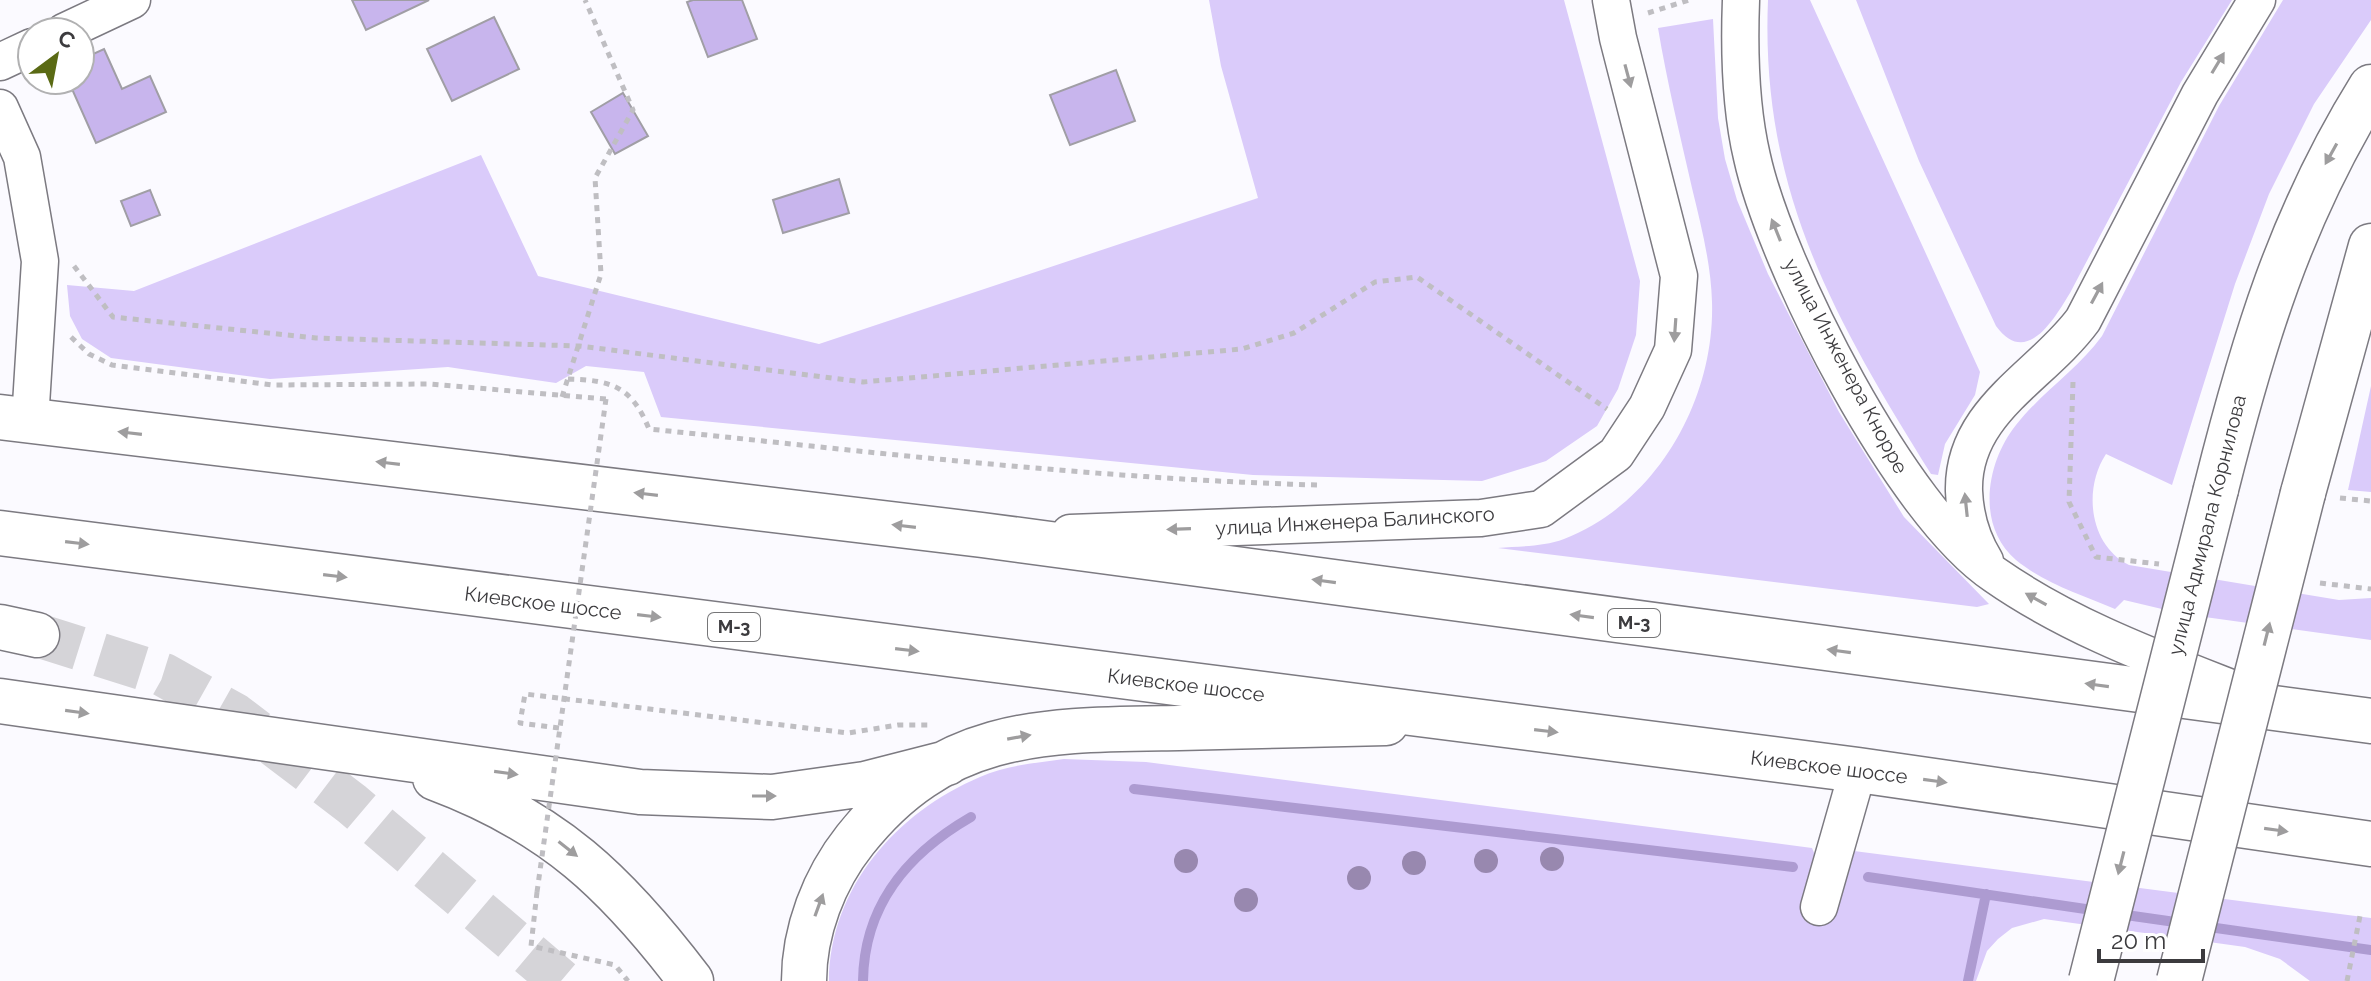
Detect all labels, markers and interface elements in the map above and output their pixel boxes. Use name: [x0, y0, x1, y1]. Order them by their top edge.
north arrow: [16, 16, 96, 96]
text: С: [53, 24, 80, 54]
one-way arrow: [2211, 52, 2225, 74]
one-way arrow: [1622, 64, 1634, 89]
one-way arrow: [2325, 143, 2338, 166]
one-way arrow: [1769, 217, 1782, 241]
street label: улица Инженера Кнорре: [1779, 254, 1913, 478]
one-way arrow: [2090, 282, 2104, 304]
one-way arrow: [1668, 318, 1681, 343]
street label: улица Адмирала Корнилова: [2163, 392, 2251, 658]
one-way arrow: [117, 426, 142, 439]
one-way arrow: [375, 456, 400, 469]
one-way arrow: [633, 488, 658, 501]
one-way arrow: [1959, 492, 1972, 517]
street label: улица Инженера Балинского: [1215, 502, 1495, 540]
one-way arrow: [891, 519, 916, 532]
one-way arrow: [1166, 523, 1191, 536]
one-way arrow: [65, 537, 90, 550]
one-way arrow: [323, 570, 348, 583]
one-way arrow: [1311, 574, 1336, 587]
street label: Киевское шоссе: [463, 581, 623, 625]
one-way arrow: [2024, 592, 2047, 605]
one-way arrow: [1569, 609, 1594, 622]
road number: М-3: [1608, 609, 1660, 637]
one-way arrow: [637, 610, 662, 623]
road number: М-3: [708, 613, 760, 641]
one-way arrow: [2262, 621, 2274, 646]
one-way arrow: [894, 643, 919, 656]
one-way arrow: [1826, 644, 1851, 657]
street label: Киевское шоссе: [1106, 663, 1266, 707]
one-way arrow: [2084, 678, 2109, 691]
one-way arrow: [65, 706, 90, 719]
one-way arrow: [1533, 725, 1558, 738]
one-way arrow: [1007, 730, 1032, 742]
street label: Киевское шоссе: [1749, 745, 1909, 789]
one-way arrow: [493, 767, 518, 780]
one-way arrow: [1923, 775, 1948, 788]
one-way arrow: [752, 790, 777, 802]
one-way arrow: [2264, 824, 2289, 837]
one-way arrow: [558, 840, 578, 856]
one-way arrow: [2115, 850, 2127, 875]
one-way arrow: [813, 893, 826, 917]
scale bar: [2099, 913, 2203, 963]
text: 20 m: [2111, 926, 2166, 955]

